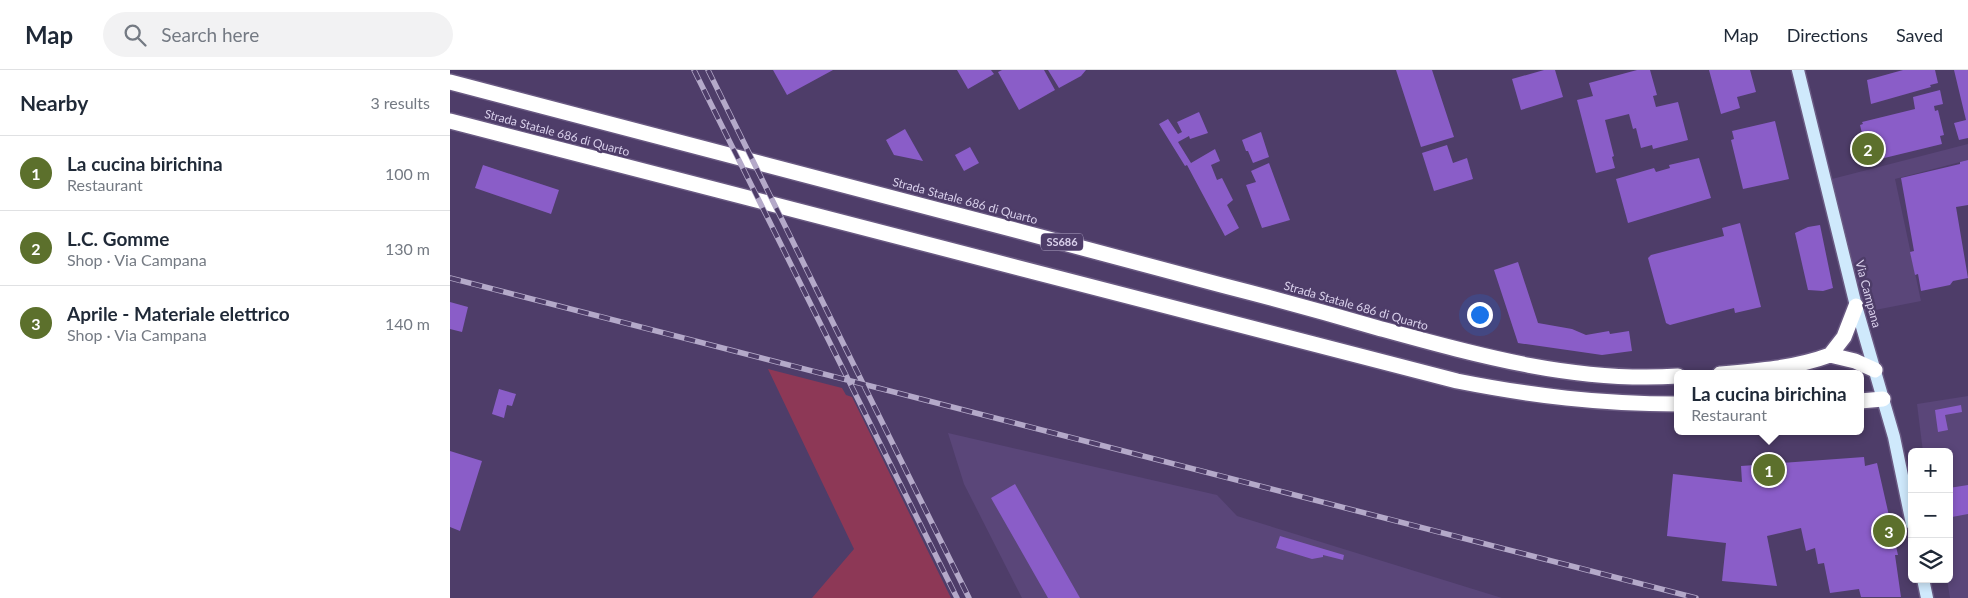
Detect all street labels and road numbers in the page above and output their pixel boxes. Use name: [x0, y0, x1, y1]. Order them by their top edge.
street label: Strada Statale 686 di Quarto: [483, 106, 632, 159]
street label: Strada Statale 686 di Quarto: [891, 174, 1040, 227]
road number: SS686: [1041, 233, 1083, 250]
street label: Via Campana: [1852, 258, 1885, 329]
street label: Strada Statale 686 di Quarto: [1282, 278, 1430, 333]

